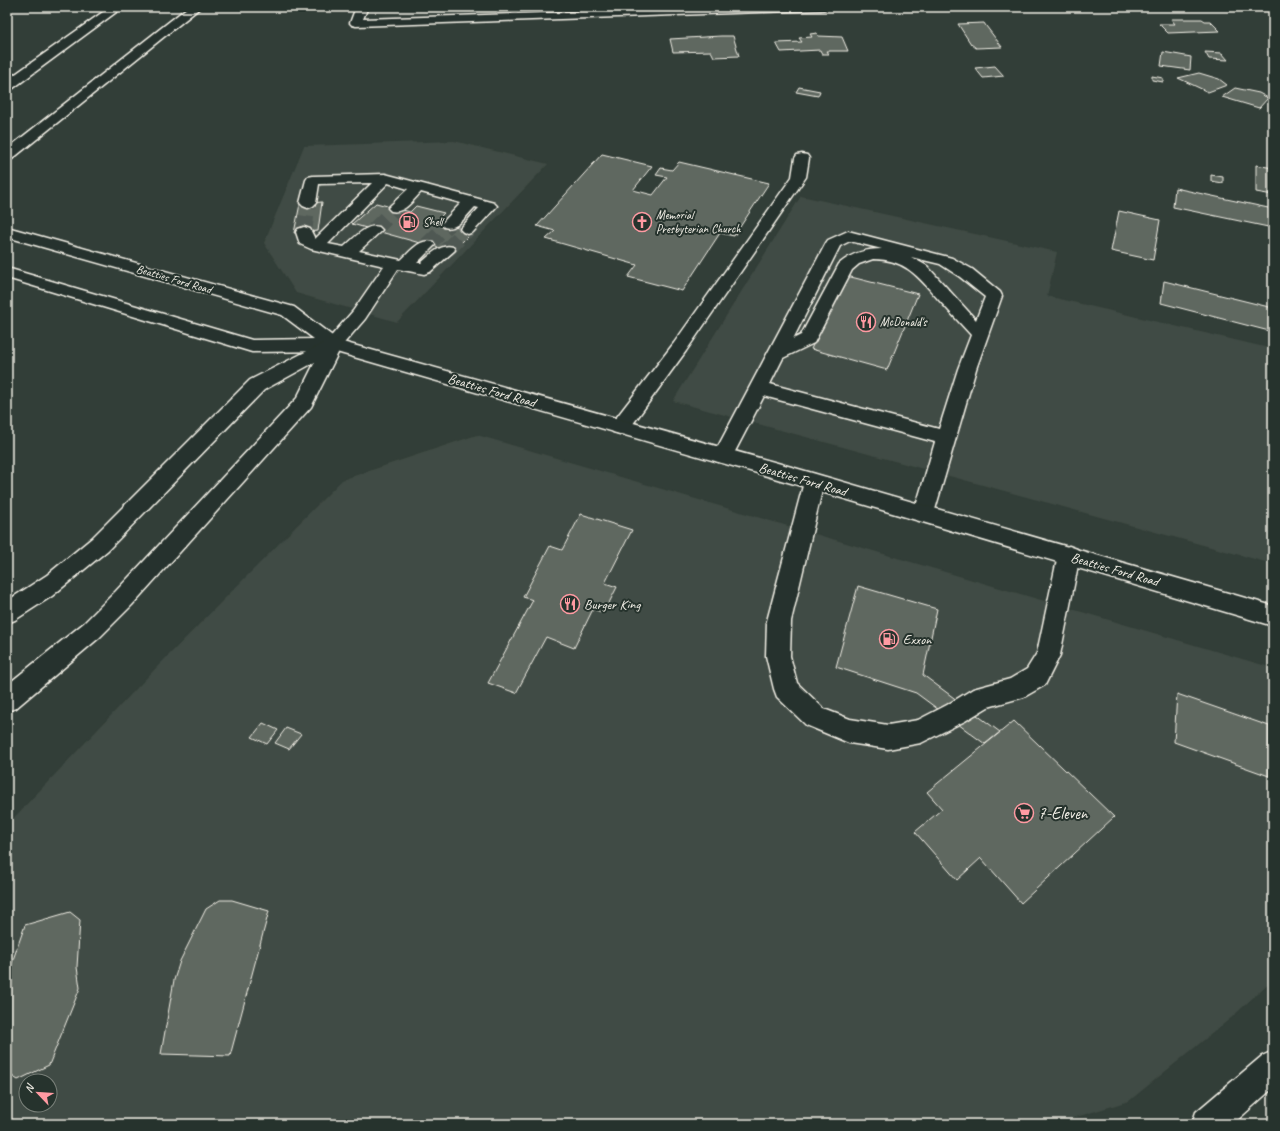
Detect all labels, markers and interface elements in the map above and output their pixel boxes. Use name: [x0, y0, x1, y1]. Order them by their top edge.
place label: Memorial Presbyterian Church: [656, 207, 741, 237]
fuel station icon: Shell: [398, 211, 420, 233]
church icon: Memorial Presbyterian Church: [631, 211, 653, 233]
place label: Shell: [423, 214, 445, 230]
street label: Beatties Ford Road: [135, 261, 216, 298]
restaurant icon: McDonald's: [855, 311, 877, 333]
place label: McDonald's: [880, 314, 928, 330]
street label: Beatties Ford Road: [446, 370, 540, 412]
street label: Beatties Ford Road: [757, 459, 851, 501]
street label: Beatties Ford Road: [1069, 549, 1163, 591]
restaurant icon: Burger King: [559, 593, 581, 615]
place label: Burger King: [584, 596, 641, 613]
fuel station icon: Exxon: [878, 628, 900, 650]
place label: Exxon: [903, 631, 932, 648]
supermarket icon: 7-Eleven: [1013, 802, 1035, 824]
place label: 7-Eleven: [1038, 803, 1089, 824]
north arrow: [18, 1073, 58, 1113]
text: N: [21, 1081, 38, 1095]

